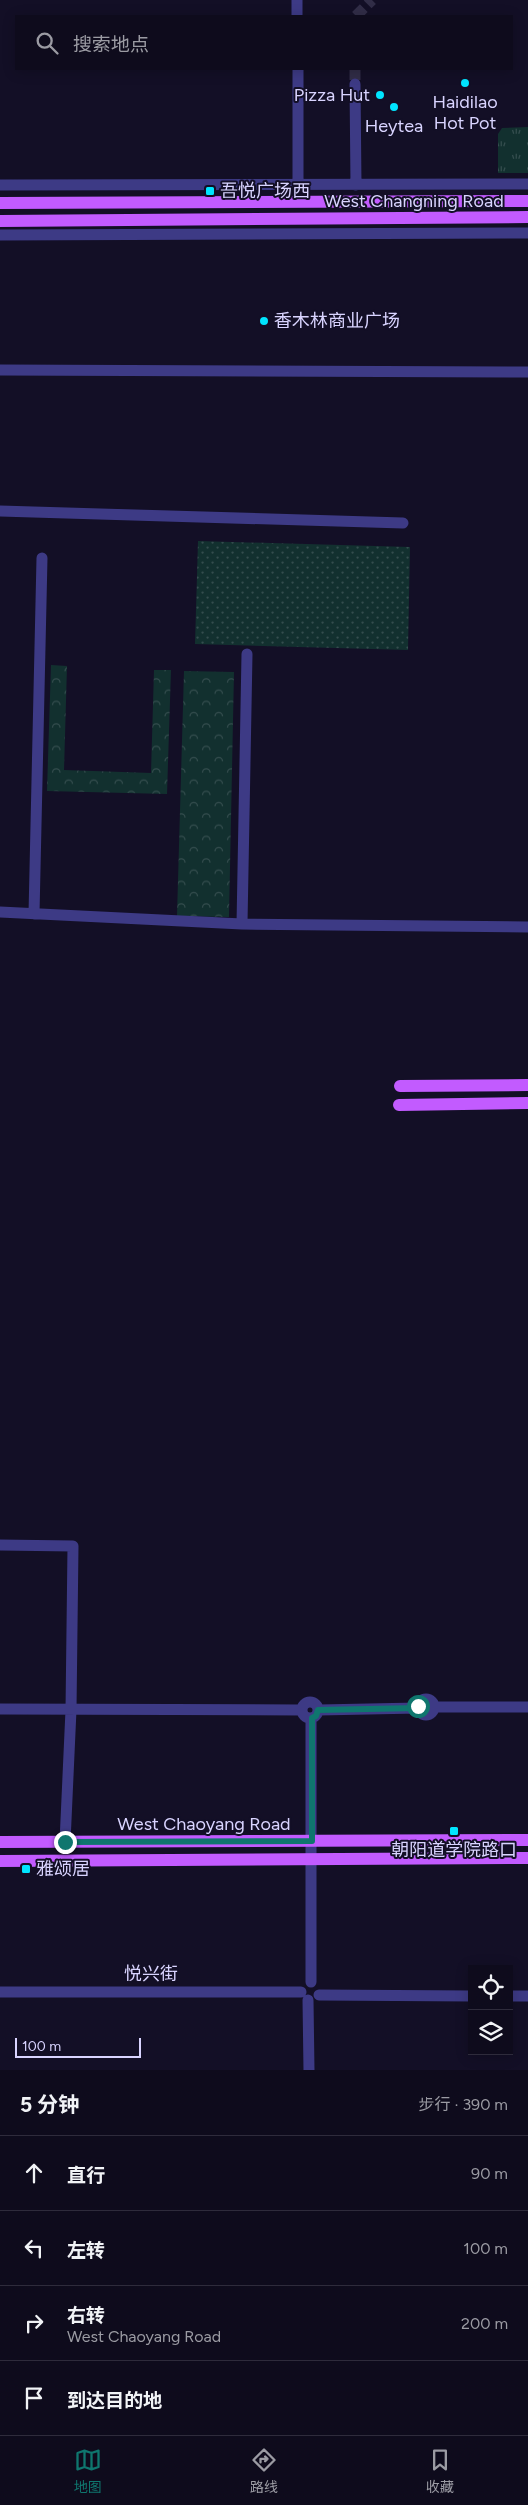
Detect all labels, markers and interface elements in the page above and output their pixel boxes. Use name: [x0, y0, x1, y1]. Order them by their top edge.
search box: [15, 15, 513, 70]
icon: search: [33, 29, 61, 57]
text: 搜索地点: [73, 33, 149, 56]
marker: Haidilao Hot Pot: [459, 77, 471, 89]
place label: Pizza Hut: [294, 84, 370, 106]
marker: Pizza Hut: [374, 89, 386, 101]
place label: Haidilao Hot Pot: [432, 91, 498, 134]
marker: Heytea: [388, 101, 400, 113]
place label: Heytea: [365, 115, 423, 137]
place label: 吾悦广场西: [220, 180, 310, 202]
marker: 吾悦广场西: [204, 185, 216, 197]
street label: West Changning Road: [324, 190, 504, 212]
place label: 香木林商业广场: [274, 310, 400, 332]
marker: 香木林商业广场: [258, 315, 270, 327]
route start: [407, 1695, 430, 1718]
street label: West Chaoyang Road: [117, 1813, 291, 1835]
marker: 朝阳道学院路口: [448, 1825, 460, 1837]
route end: [54, 1831, 77, 1854]
place label: 朝阳道学院路口: [391, 1839, 517, 1861]
place label: 雅颂居: [36, 1858, 90, 1880]
marker: 雅颂居: [20, 1863, 32, 1875]
street label: 悦兴街: [124, 1963, 178, 1985]
map controls: [468, 1965, 513, 2055]
button: locate: [468, 1965, 513, 2010]
button: layers: [468, 2010, 513, 2055]
scale bar: [15, 2035, 141, 2058]
text: 100 m: [22, 2038, 61, 2055]
text: 5 分钟: [20, 2092, 79, 2117]
text: 步行 · 390 m: [418, 2095, 508, 2114]
icon: ahead: [20, 2159, 48, 2187]
text: 直行: [67, 2164, 105, 2187]
text: 90 m: [471, 2164, 508, 2183]
icon: left: [20, 2234, 48, 2262]
text: 左转: [67, 2239, 105, 2262]
text: 100 m: [463, 2239, 508, 2258]
text: 右转: [67, 2304, 105, 2327]
icon: right: [20, 2309, 48, 2337]
text: 200 m: [461, 2314, 508, 2333]
text: West Chaoyang Road: [67, 2327, 221, 2346]
icon: arrive: [20, 2384, 48, 2412]
text: 到达目的地: [67, 2389, 162, 2412]
tab: 地图: [74, 2446, 102, 2496]
tab: 路线: [250, 2446, 278, 2496]
tab: 收藏: [426, 2446, 454, 2496]

